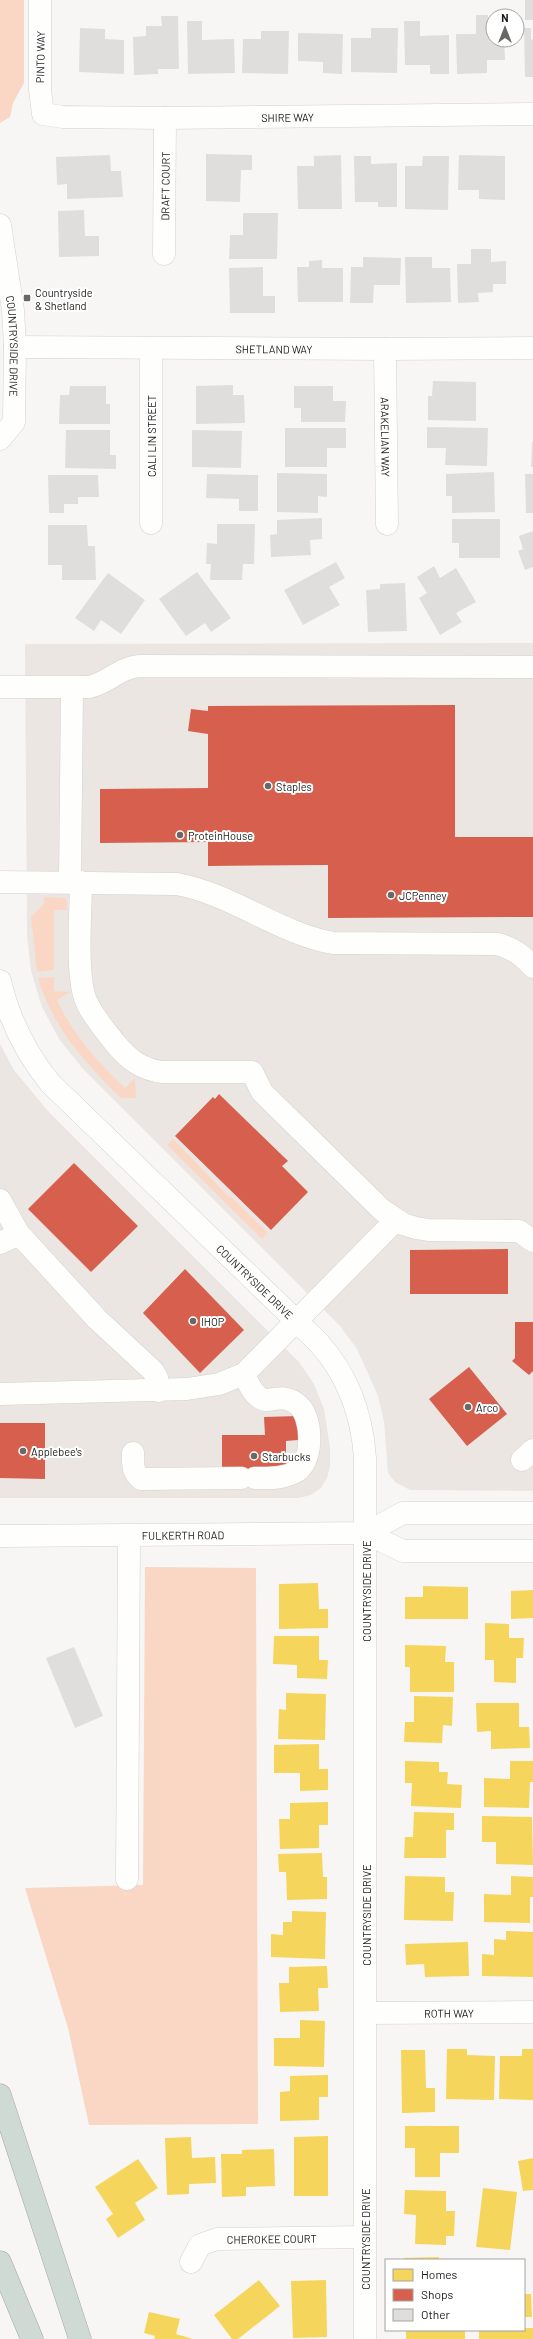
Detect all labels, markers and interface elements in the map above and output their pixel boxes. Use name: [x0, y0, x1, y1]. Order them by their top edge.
north arrow: [485, 8, 525, 48]
text: N: [501, 11, 509, 24]
street label: PINTO WAY: [33, 31, 47, 83]
street label: SHIRE WAY: [261, 110, 314, 123]
street label: DRAFT COURT: [158, 151, 171, 221]
place label: Countryside & Shetland: [35, 286, 93, 312]
marker: Countryside & Shetland: [22, 293, 32, 303]
street label: COUNTRYSIDE DRIVE: [4, 294, 22, 397]
street label: SHETLAND WAY: [235, 342, 313, 355]
street label: CALI LIN STREET: [145, 395, 158, 477]
street label: ARAKELIAN WAY: [379, 397, 393, 477]
place label: Staples: [276, 780, 312, 793]
marker: Staples: [263, 781, 273, 791]
place label: ProteinHouse: [188, 829, 253, 842]
marker: ProteinHouse: [175, 830, 185, 840]
place label: JCPenney: [399, 889, 447, 902]
marker: JCPenney: [386, 890, 396, 900]
street label: COUNTRYSIDE DRIVE: [214, 1241, 296, 1322]
place label: IHOP: [201, 1315, 225, 1328]
marker: IHOP: [188, 1316, 198, 1326]
place label: Arco: [476, 1401, 498, 1414]
marker: Arco: [463, 1402, 473, 1412]
place label: Applebee's: [31, 1445, 82, 1458]
marker: Applebee's: [18, 1446, 28, 1456]
place label: Starbucks: [262, 1450, 310, 1463]
marker: Starbucks: [249, 1451, 259, 1461]
street label: FULKERTH ROAD: [142, 1528, 224, 1541]
street label: COUNTRYSIDE DRIVE: [360, 1540, 373, 1642]
street label: COUNTRYSIDE DRIVE: [360, 1864, 373, 1966]
street label: ROTH WAY: [424, 2006, 474, 2019]
street label: COUNTRYSIDE DRIVE: [359, 2188, 372, 2290]
street label: CHEROKEE COURT: [227, 2231, 317, 2245]
legend: [385, 2259, 525, 2331]
text: Homes: [421, 2267, 458, 2281]
text: Shops: [421, 2287, 454, 2301]
text: Other: [421, 2307, 451, 2321]

